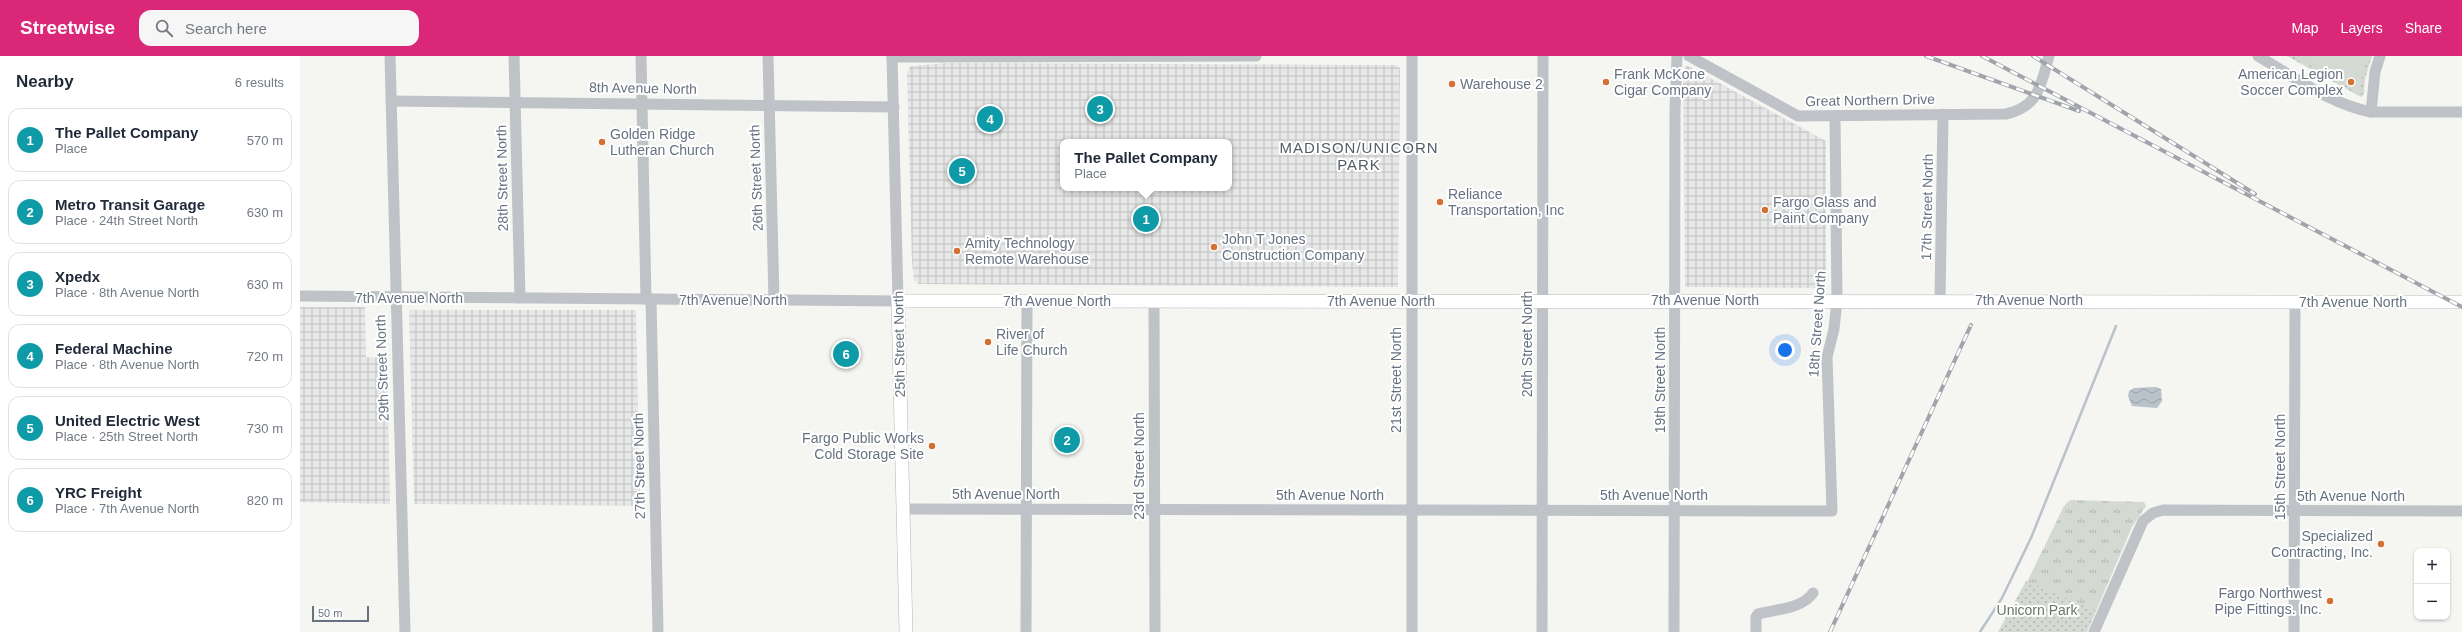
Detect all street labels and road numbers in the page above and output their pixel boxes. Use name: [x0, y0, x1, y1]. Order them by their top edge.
street label: 8th Avenue North: [589, 79, 697, 97]
street label: Great Northern Drive: [1805, 91, 1935, 109]
street label: 26th Street North: [746, 124, 766, 232]
street label: 28th Street North: [493, 125, 511, 231]
street label: 17th Street North: [1918, 154, 1936, 260]
street label: 18th Street North: [1805, 270, 1829, 378]
street label: 7th Avenue North: [355, 290, 463, 306]
street label: 25th Street North: [890, 291, 908, 397]
street label: 20th Street North: [1519, 291, 1535, 397]
street label: 7th Avenue North: [679, 292, 787, 308]
street label: 7th Avenue North: [1651, 292, 1759, 308]
street label: 7th Avenue North: [1975, 292, 2083, 308]
street label: 7th Avenue North: [1003, 293, 1111, 309]
street label: 7th Avenue North: [1327, 293, 1435, 309]
street label: 7th Avenue North: [2299, 294, 2407, 310]
street label: 29th Street North: [372, 314, 392, 422]
street label: 21st Street North: [1388, 327, 1404, 433]
street label: 19th Street North: [1652, 327, 1668, 433]
street label: 23rd Street North: [1131, 412, 1147, 520]
street label: 27th Street North: [630, 413, 648, 519]
street label: 15th Street North: [2272, 414, 2288, 520]
street label: 5th Avenue North: [952, 486, 1060, 502]
street label: 5th Avenue North: [1276, 487, 1384, 503]
street label: 5th Avenue North: [1600, 487, 1708, 503]
street label: 5th Avenue North: [2297, 488, 2405, 504]

